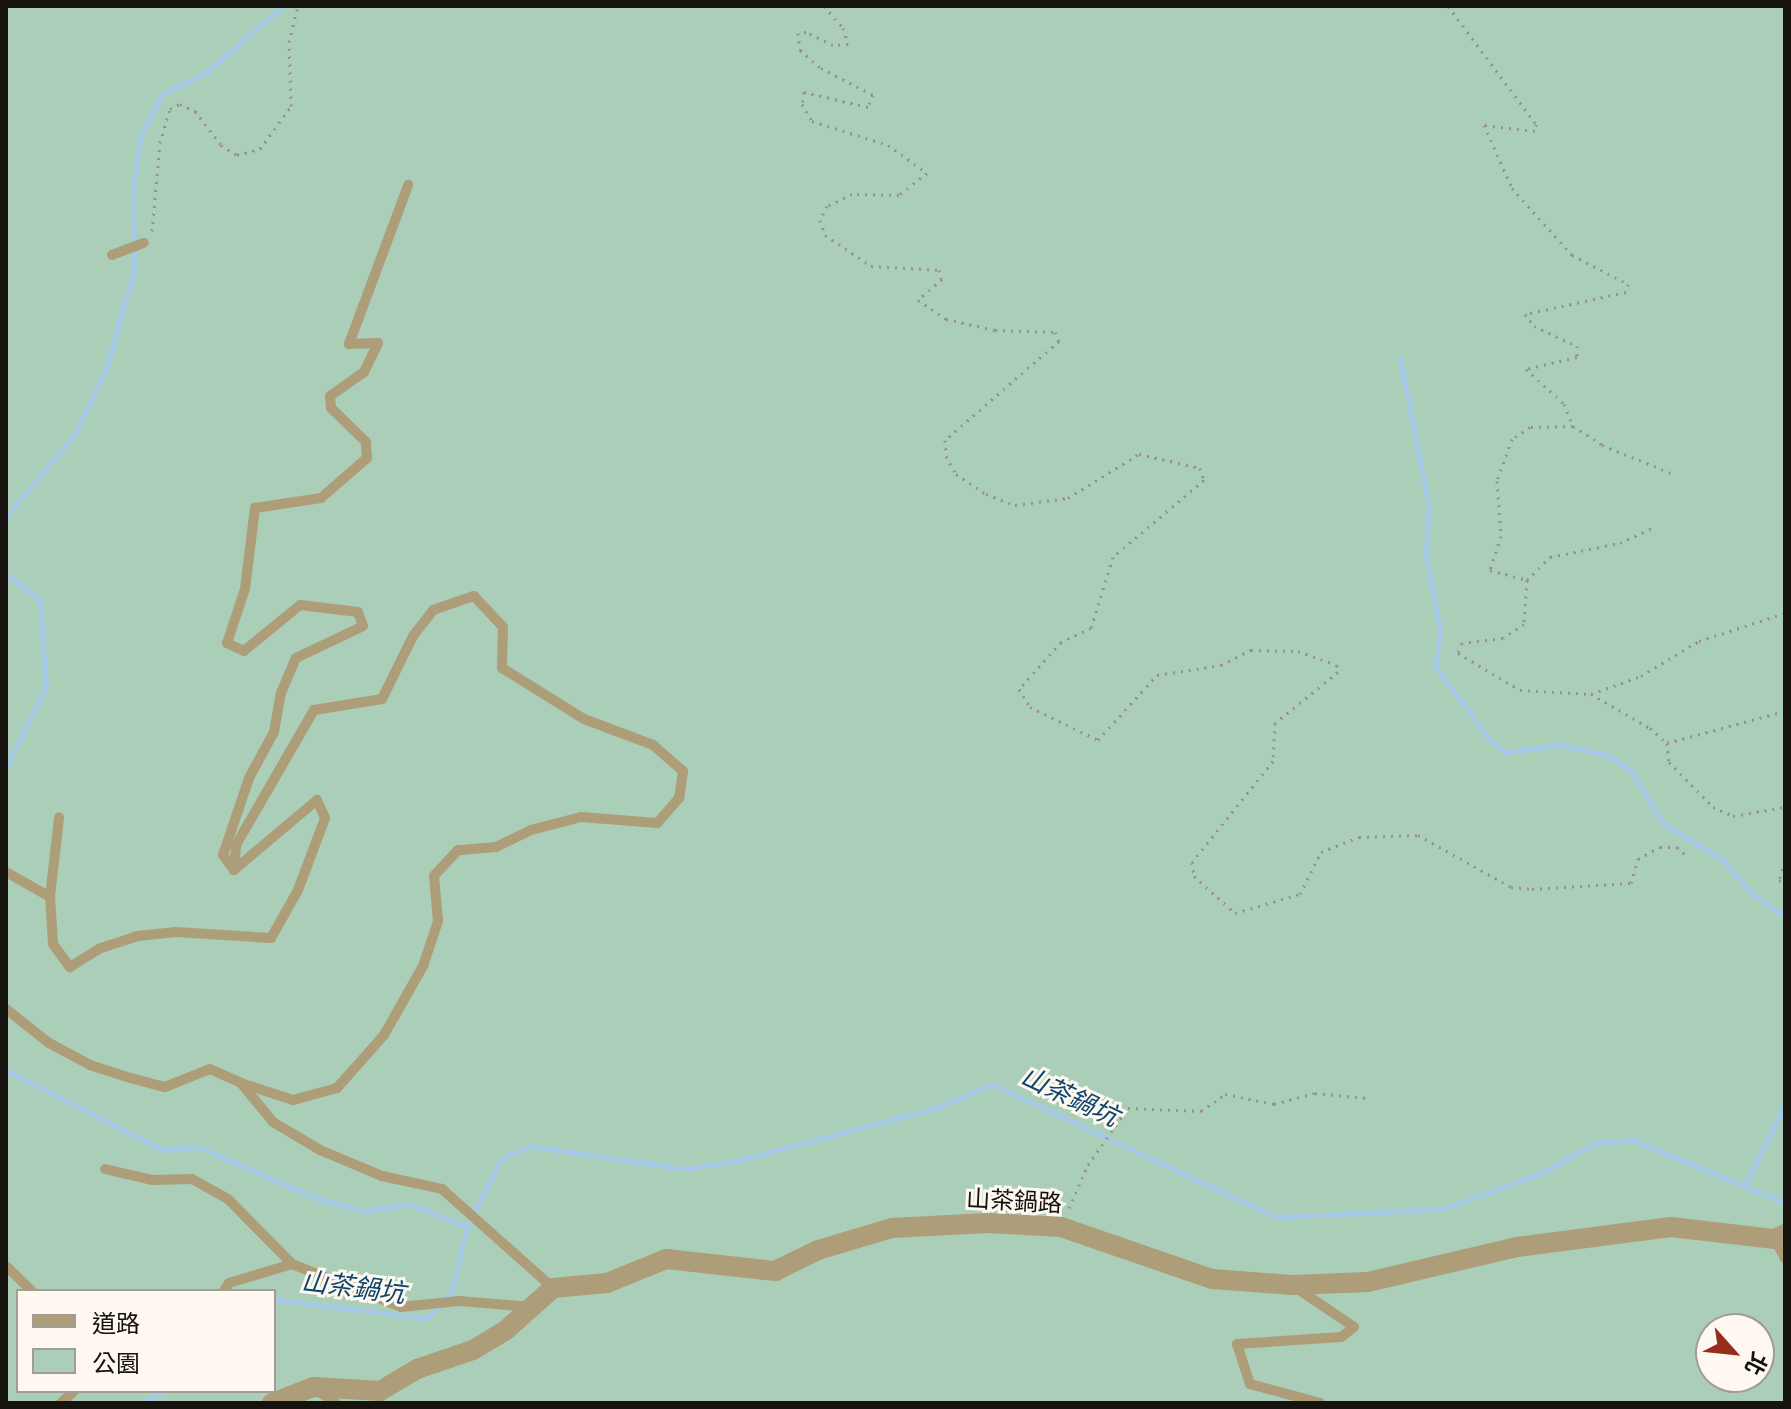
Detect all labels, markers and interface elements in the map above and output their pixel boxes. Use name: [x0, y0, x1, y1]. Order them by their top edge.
water label: 山茶鍋坑: [1015, 1062, 1123, 1134]
street label: 山茶鍋路: [965, 1185, 1063, 1219]
water label: 山茶鍋坑: [299, 1267, 407, 1311]
legend: [16, 1289, 276, 1393]
text: 道路: [92, 1310, 140, 1339]
north arrow: [1695, 1313, 1775, 1393]
text: 北: [1738, 1347, 1772, 1379]
text: 公園: [92, 1350, 140, 1379]

